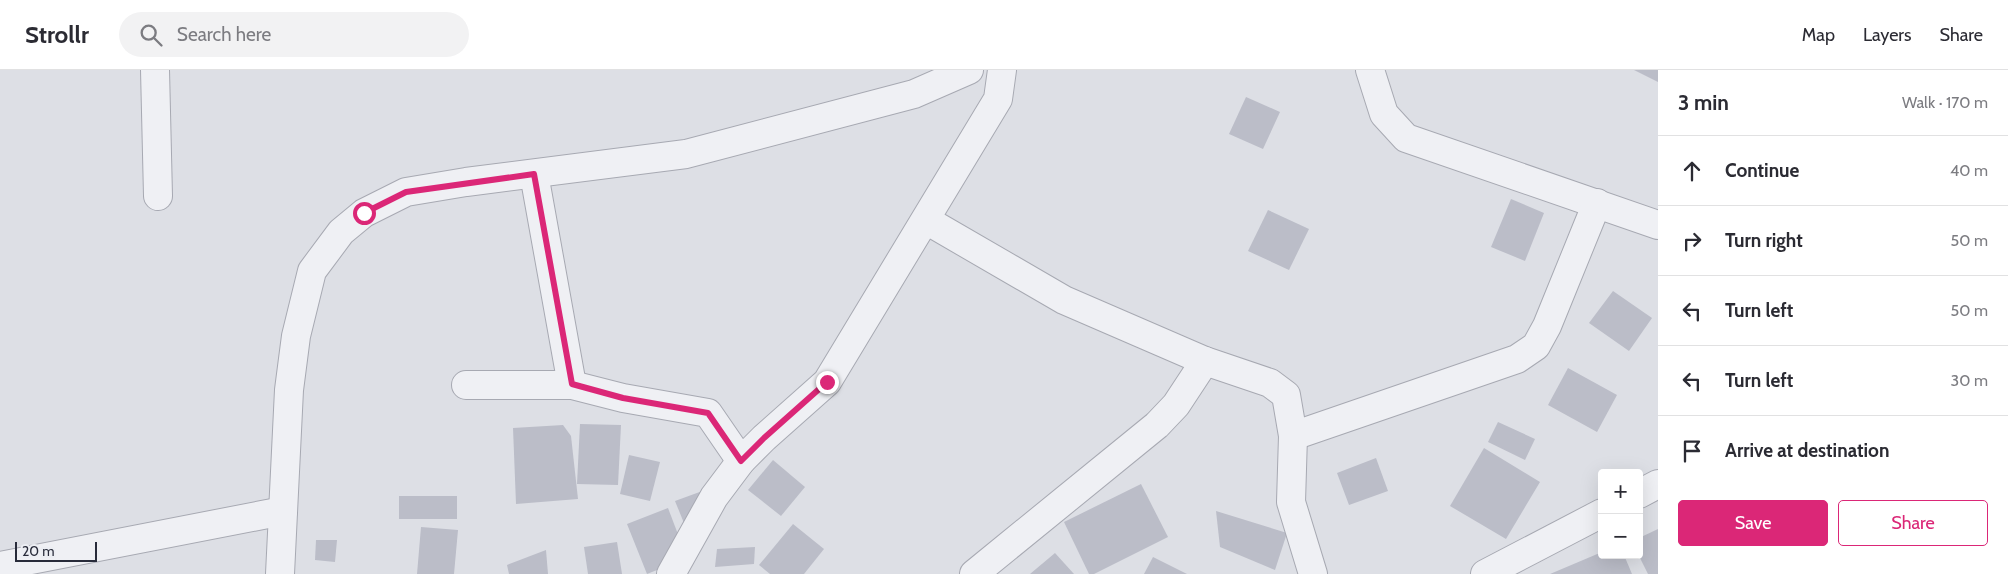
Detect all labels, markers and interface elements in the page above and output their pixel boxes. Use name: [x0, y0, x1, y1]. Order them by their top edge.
search box: [119, 12, 469, 57]
text: Strollr: [25, 20, 89, 49]
icon: search: [137, 21, 165, 49]
text: Search here: [177, 23, 271, 46]
text: Map: [1802, 24, 1835, 46]
text: Layers: [1863, 24, 1912, 46]
text: Share: [1940, 24, 1983, 46]
text: 3 min: [1678, 90, 1729, 115]
text: Walk · 170 m: [1902, 93, 1988, 112]
icon: ahead: [1678, 157, 1706, 185]
text: Continue: [1725, 159, 1799, 182]
text: 40 m: [1950, 161, 1988, 180]
route start: [353, 202, 376, 225]
icon: right: [1678, 227, 1706, 255]
text: Turn right: [1725, 229, 1803, 252]
text: 50 m: [1951, 231, 1988, 250]
icon: left: [1678, 297, 1706, 325]
text: Turn left: [1725, 299, 1793, 322]
text: 50 m: [1951, 301, 1988, 320]
icon: left: [1678, 367, 1706, 395]
text: Turn left: [1725, 369, 1793, 392]
route end: [816, 371, 839, 394]
text: 30 m: [1951, 371, 1988, 390]
icon: arrive: [1678, 437, 1706, 465]
text: Arrive at destination: [1725, 439, 1889, 462]
map controls: [1598, 469, 1643, 559]
button: +: [1598, 469, 1643, 514]
button: Save: [1678, 500, 1828, 546]
button: Share: [1838, 500, 1988, 546]
button: −: [1598, 514, 1643, 559]
scale bar: [15, 539, 98, 562]
text: 20 m: [22, 542, 55, 560]

